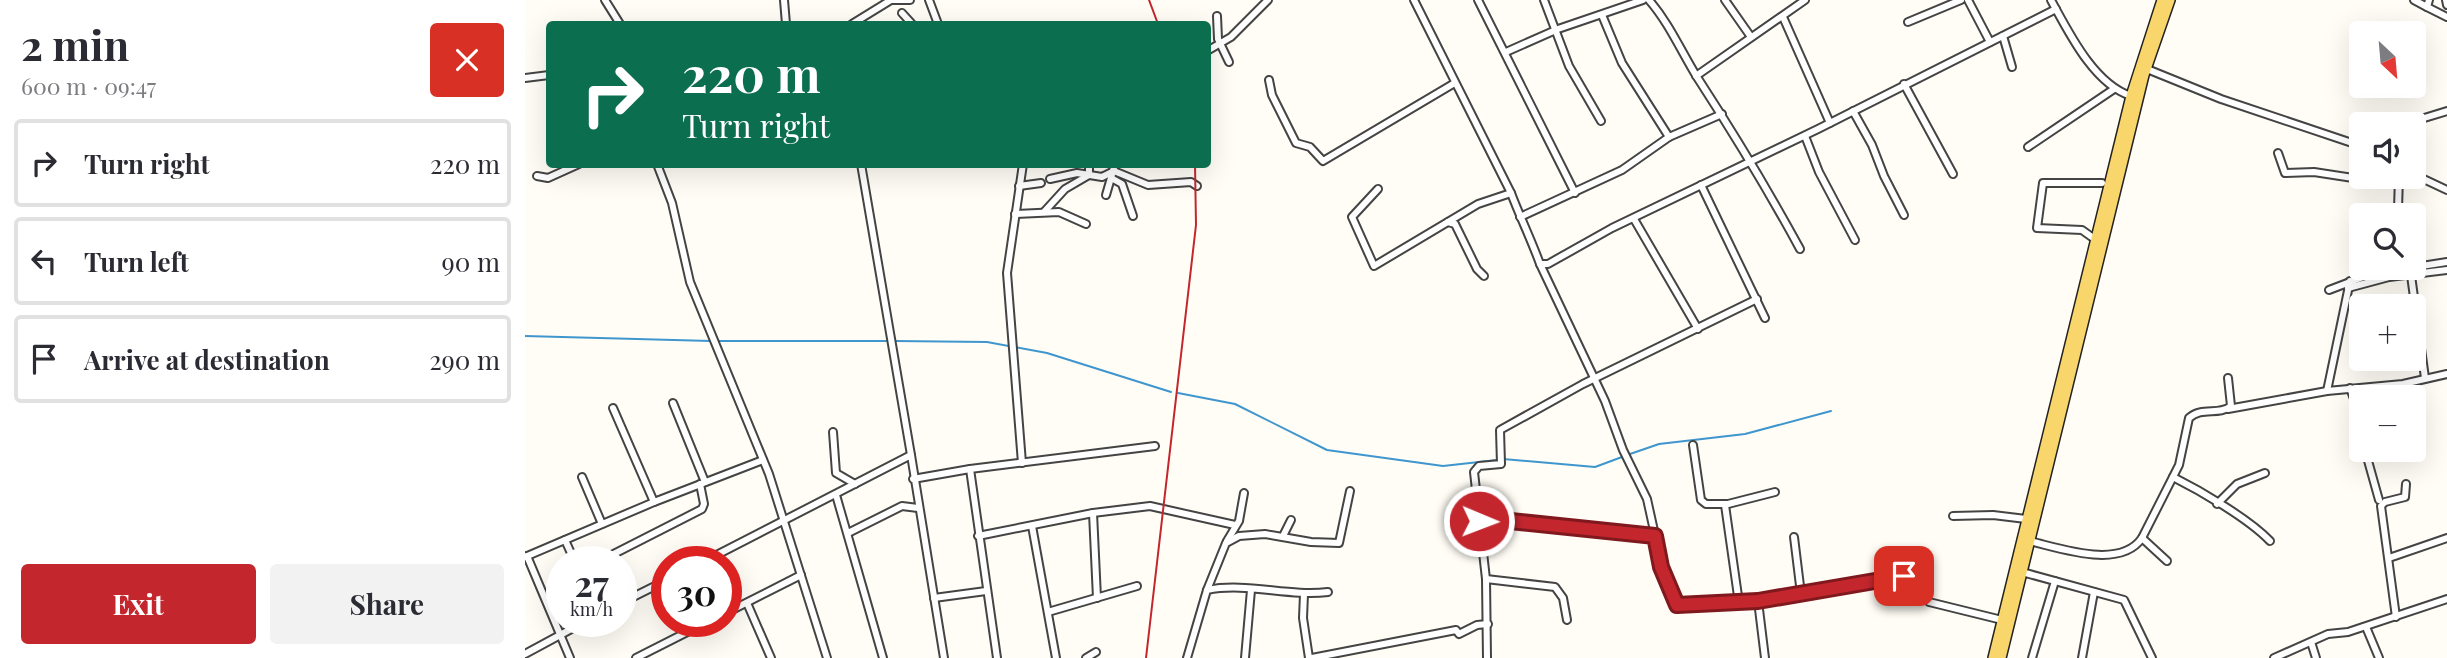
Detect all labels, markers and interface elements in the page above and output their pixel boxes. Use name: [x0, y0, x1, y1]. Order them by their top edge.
text: 2 min: [21, 16, 129, 72]
north arrow: [2349, 21, 2425, 98]
map controls: [2349, 21, 2426, 462]
button: close: [430, 23, 504, 97]
text: 220 m: [682, 40, 821, 105]
icon: right: [567, 49, 658, 140]
text: 600 m · 09:47: [21, 70, 156, 101]
text: Turn right: [682, 103, 830, 146]
button: sound: [2349, 112, 2426, 189]
icon: right: [25, 144, 63, 182]
text: Turn right: [84, 146, 210, 181]
text: 220 m: [430, 146, 500, 181]
button: search: [2349, 203, 2426, 280]
icon: left: [25, 242, 63, 280]
text: Turn left: [84, 244, 189, 279]
text: 90 m: [442, 244, 500, 279]
button: +: [2349, 294, 2426, 371]
icon: arrive: [25, 340, 63, 378]
text: Arrive at destination: [84, 342, 330, 377]
text: 290 m: [429, 342, 500, 377]
button: −: [2349, 385, 2426, 462]
position arrow: [1442, 484, 1516, 558]
speed limit sign: 30: [651, 546, 742, 637]
pin: [1874, 546, 1934, 606]
icon: arrive: [1885, 557, 1923, 595]
text: 27: [574, 559, 609, 606]
button: Exit: [21, 564, 256, 644]
button: Share: [270, 564, 504, 644]
text: km/h: [570, 597, 613, 621]

